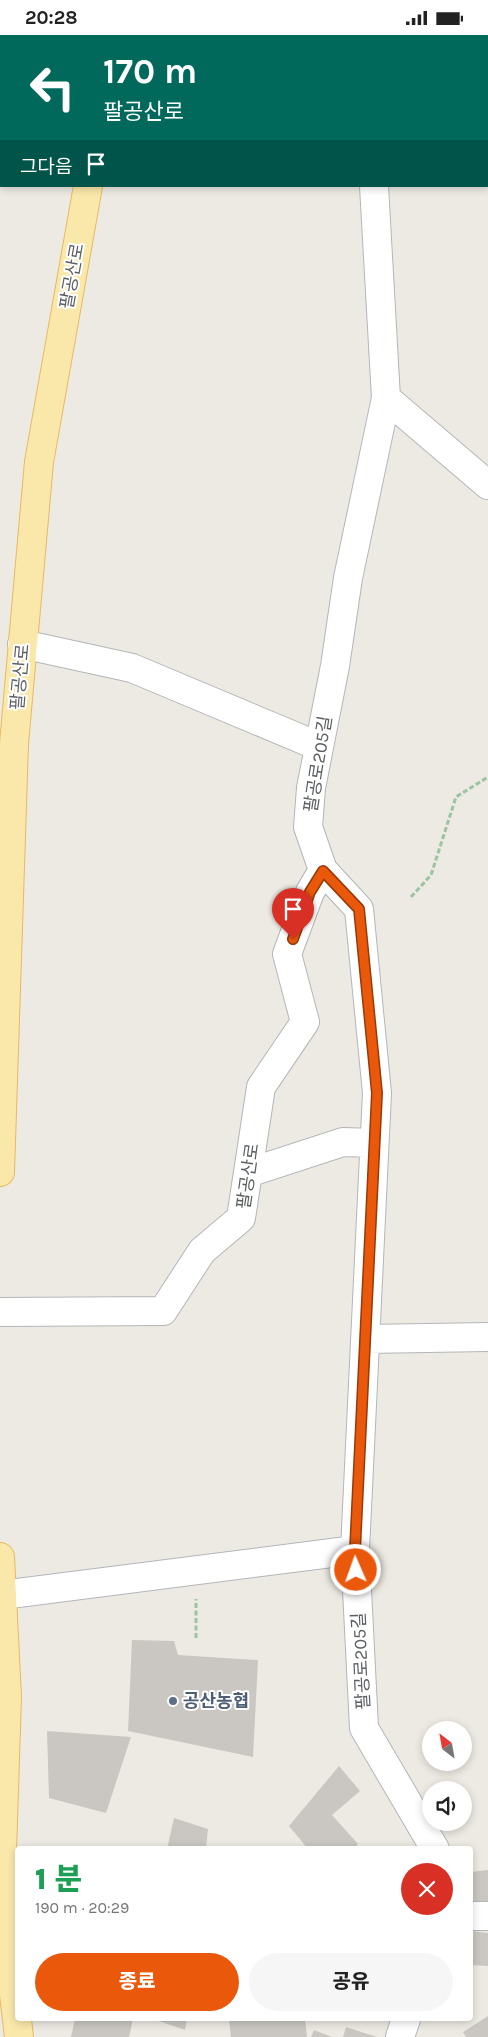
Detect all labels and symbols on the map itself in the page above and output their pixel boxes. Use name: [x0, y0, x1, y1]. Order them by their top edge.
street label: 팔공산로: [55, 241, 89, 311]
street label: 팔공산로: [6, 643, 34, 711]
street label: 팔공로205길: [300, 714, 336, 814]
pin: [272, 888, 314, 939]
street label: 팔공산로: [232, 1142, 264, 1210]
position arrow: [329, 1543, 381, 1595]
street label: 팔공로205길: [347, 1612, 375, 1710]
place label: 공산농협: [183, 1690, 249, 1712]
marker: 공산농협: [167, 1695, 179, 1707]
north arrow: [422, 1721, 472, 1771]

